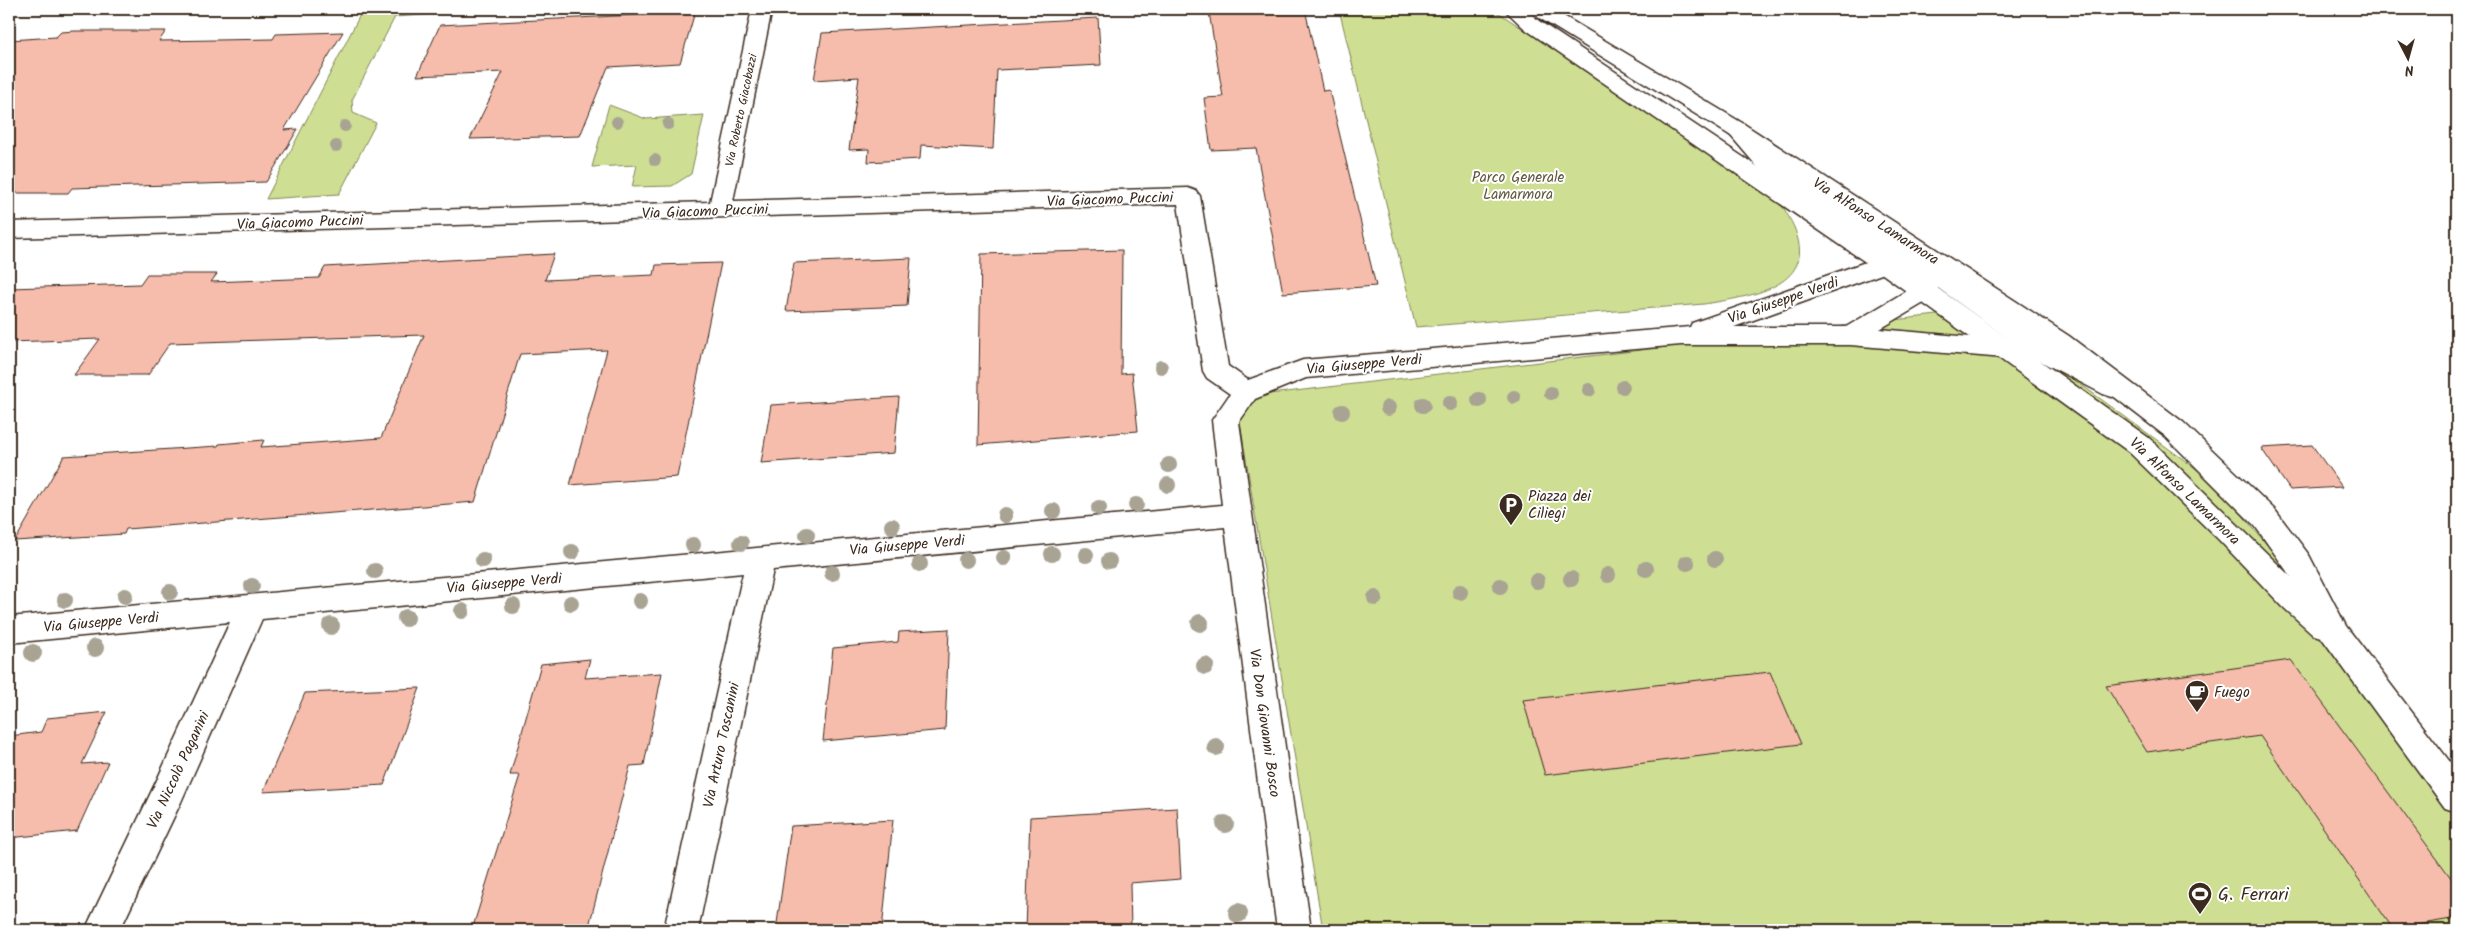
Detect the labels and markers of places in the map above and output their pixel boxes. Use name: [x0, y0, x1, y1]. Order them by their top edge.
place label: Piazza dei Ciliegi: [1528, 485, 1592, 526]
parking icon: Piazza dei Ciliegi: [1498, 492, 1524, 526]
cafe icon: Fuego: [2184, 679, 2210, 713]
place label: Fuego: [2214, 681, 2250, 705]
sports icon: G. Ferrari: [2187, 881, 2213, 915]
place label: G. Ferrari: [2218, 881, 2289, 910]

